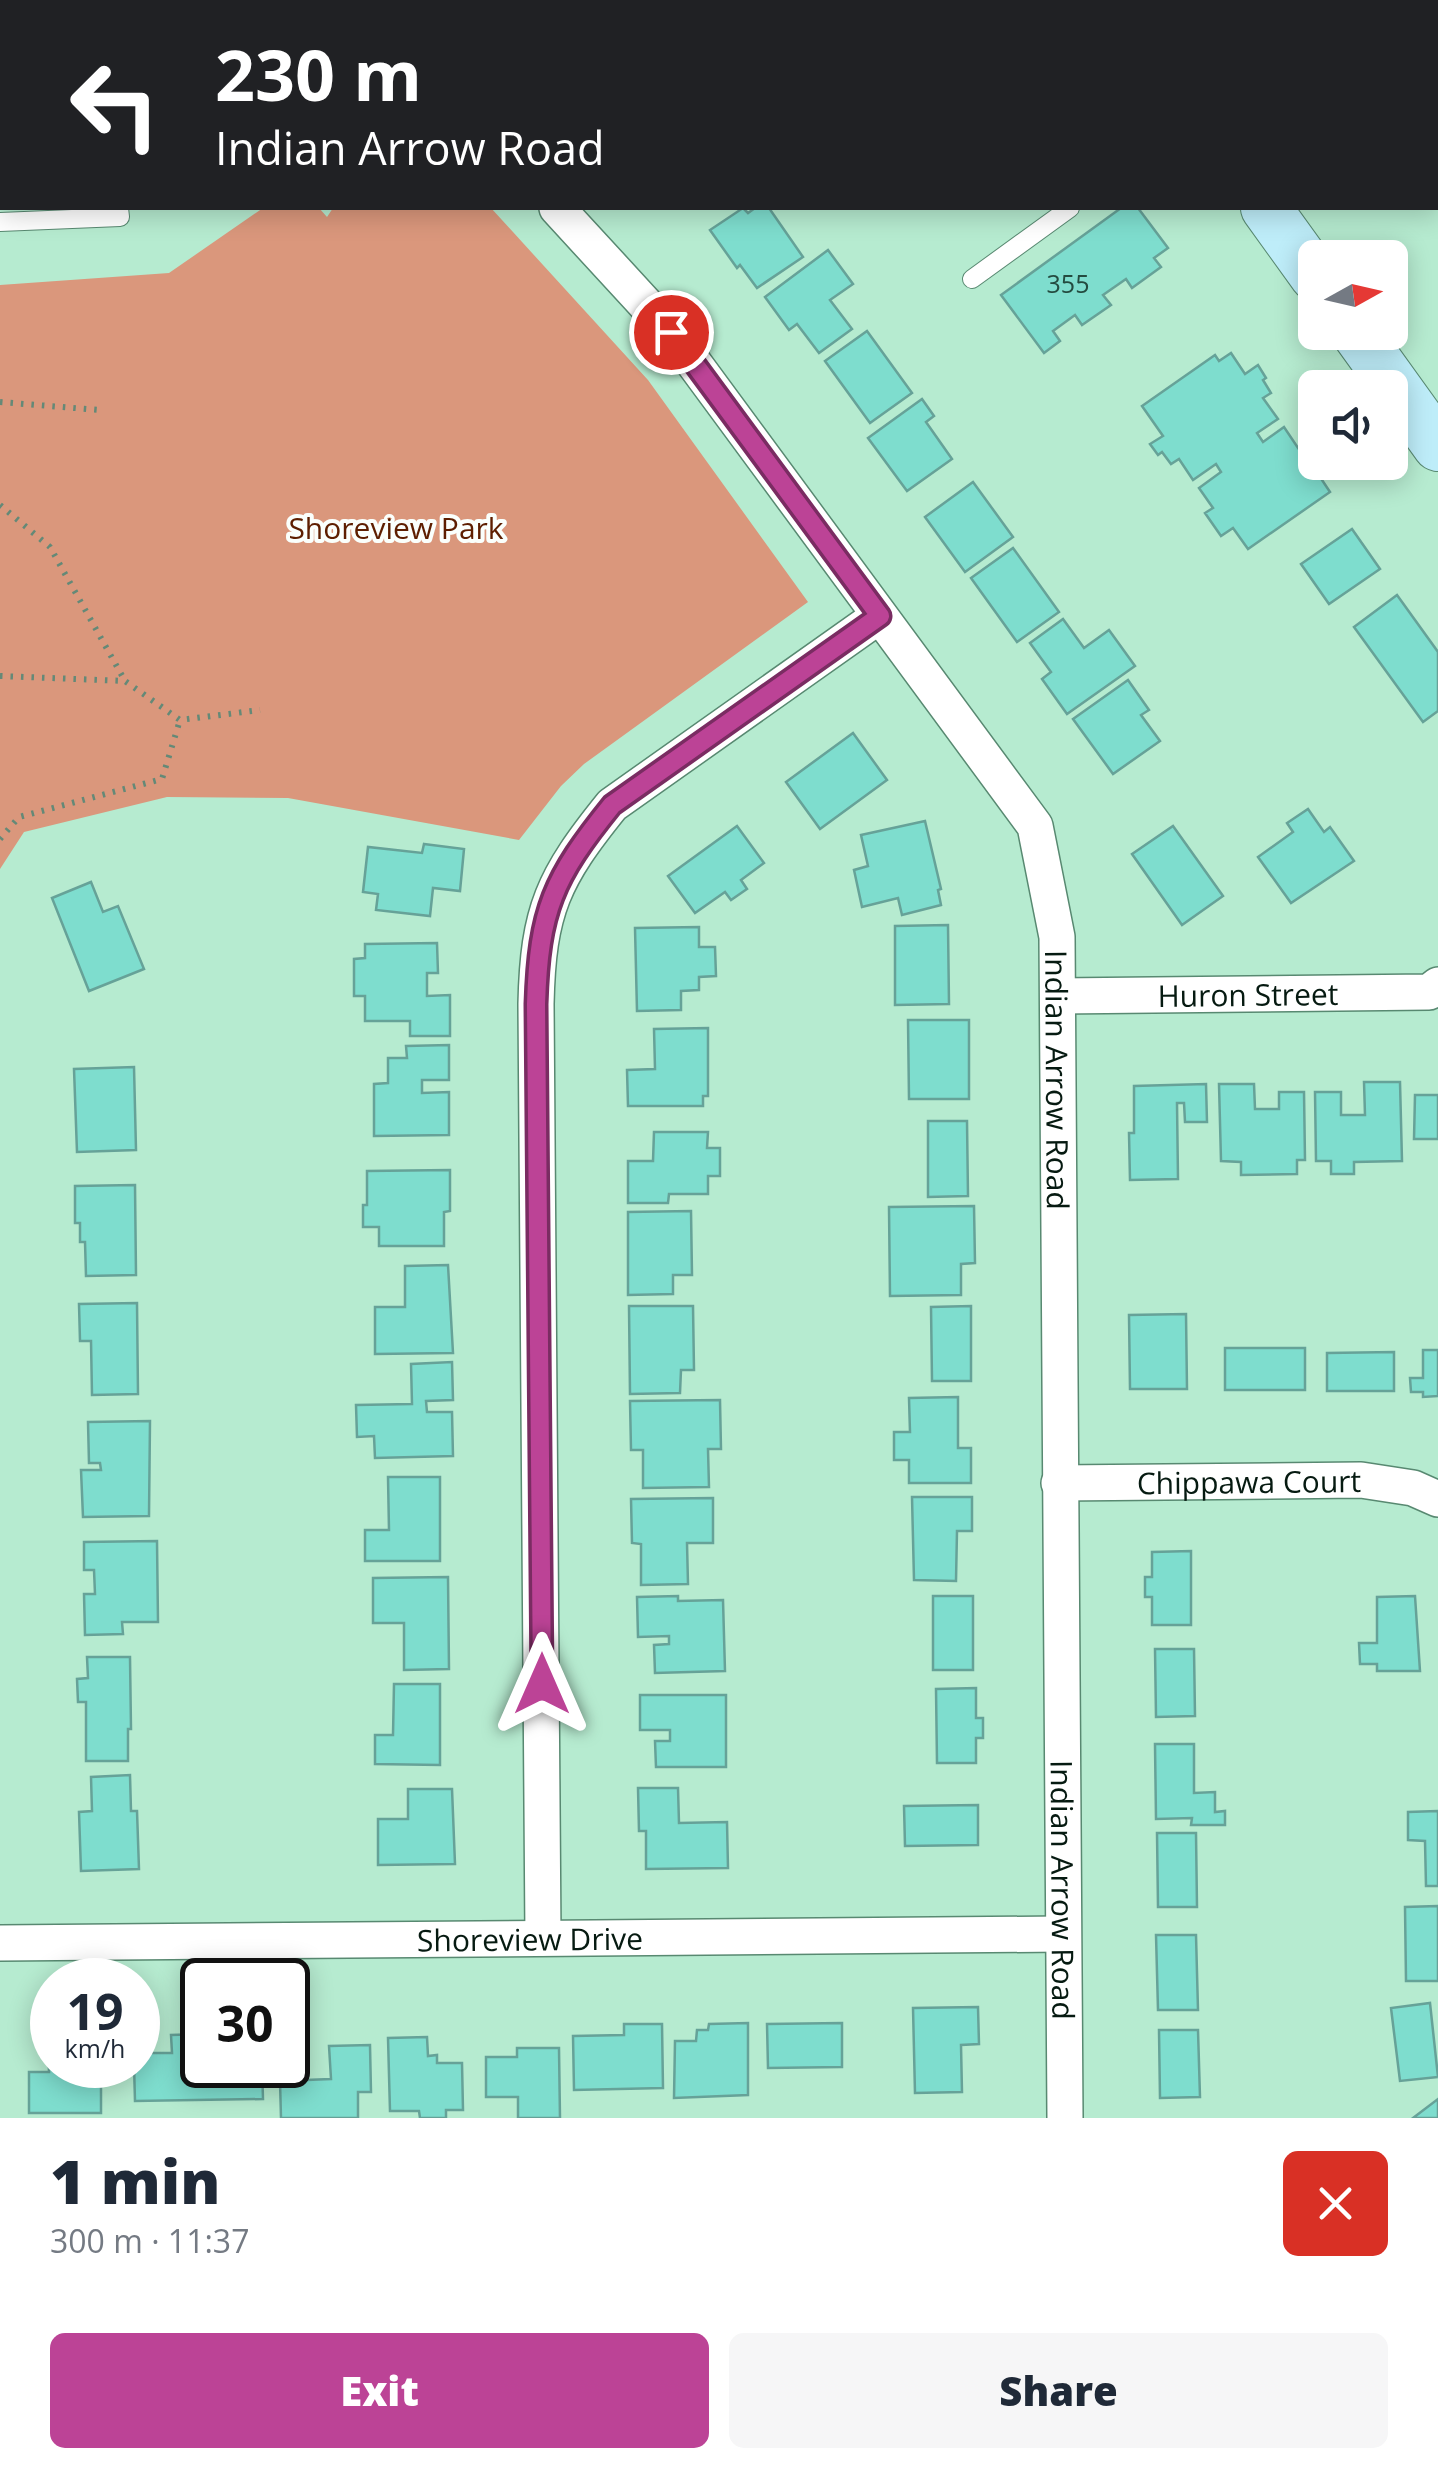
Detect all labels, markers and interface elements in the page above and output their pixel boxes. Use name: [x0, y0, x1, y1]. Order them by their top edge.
text: 230 m: [215, 26, 422, 122]
icon: left: [50, 40, 180, 170]
text: Indian Arrow Road: [215, 117, 605, 178]
north arrow: [1298, 240, 1408, 350]
map controls: [1298, 240, 1408, 480]
house number: 355: [1047, 266, 1089, 300]
pin: [629, 290, 714, 375]
icon: arrive: [644, 305, 699, 360]
button: sound: [1298, 370, 1408, 480]
park label: Shoreview Park: [288, 507, 504, 548]
street label: Indian Arrow Road: [1037, 950, 1079, 1210]
street label: Huron Street: [1157, 972, 1339, 1015]
street label: Chippawa Court: [1137, 1459, 1361, 1503]
position arrow: [490, 1632, 594, 1736]
street label: Indian Arrow Road: [1042, 1760, 1085, 2020]
street label: Shoreview Drive: [417, 1917, 643, 1960]
speed limit sign: 30: [180, 1958, 310, 2088]
text: 19: [66, 1977, 124, 2045]
text: km/h: [65, 2031, 125, 2065]
text: 1 min: [50, 2140, 220, 2222]
button: close: [1283, 2151, 1388, 2256]
text: 300 m · 11:37: [50, 2219, 249, 2262]
button: Exit: [50, 2333, 709, 2448]
button: Share: [729, 2333, 1388, 2448]

